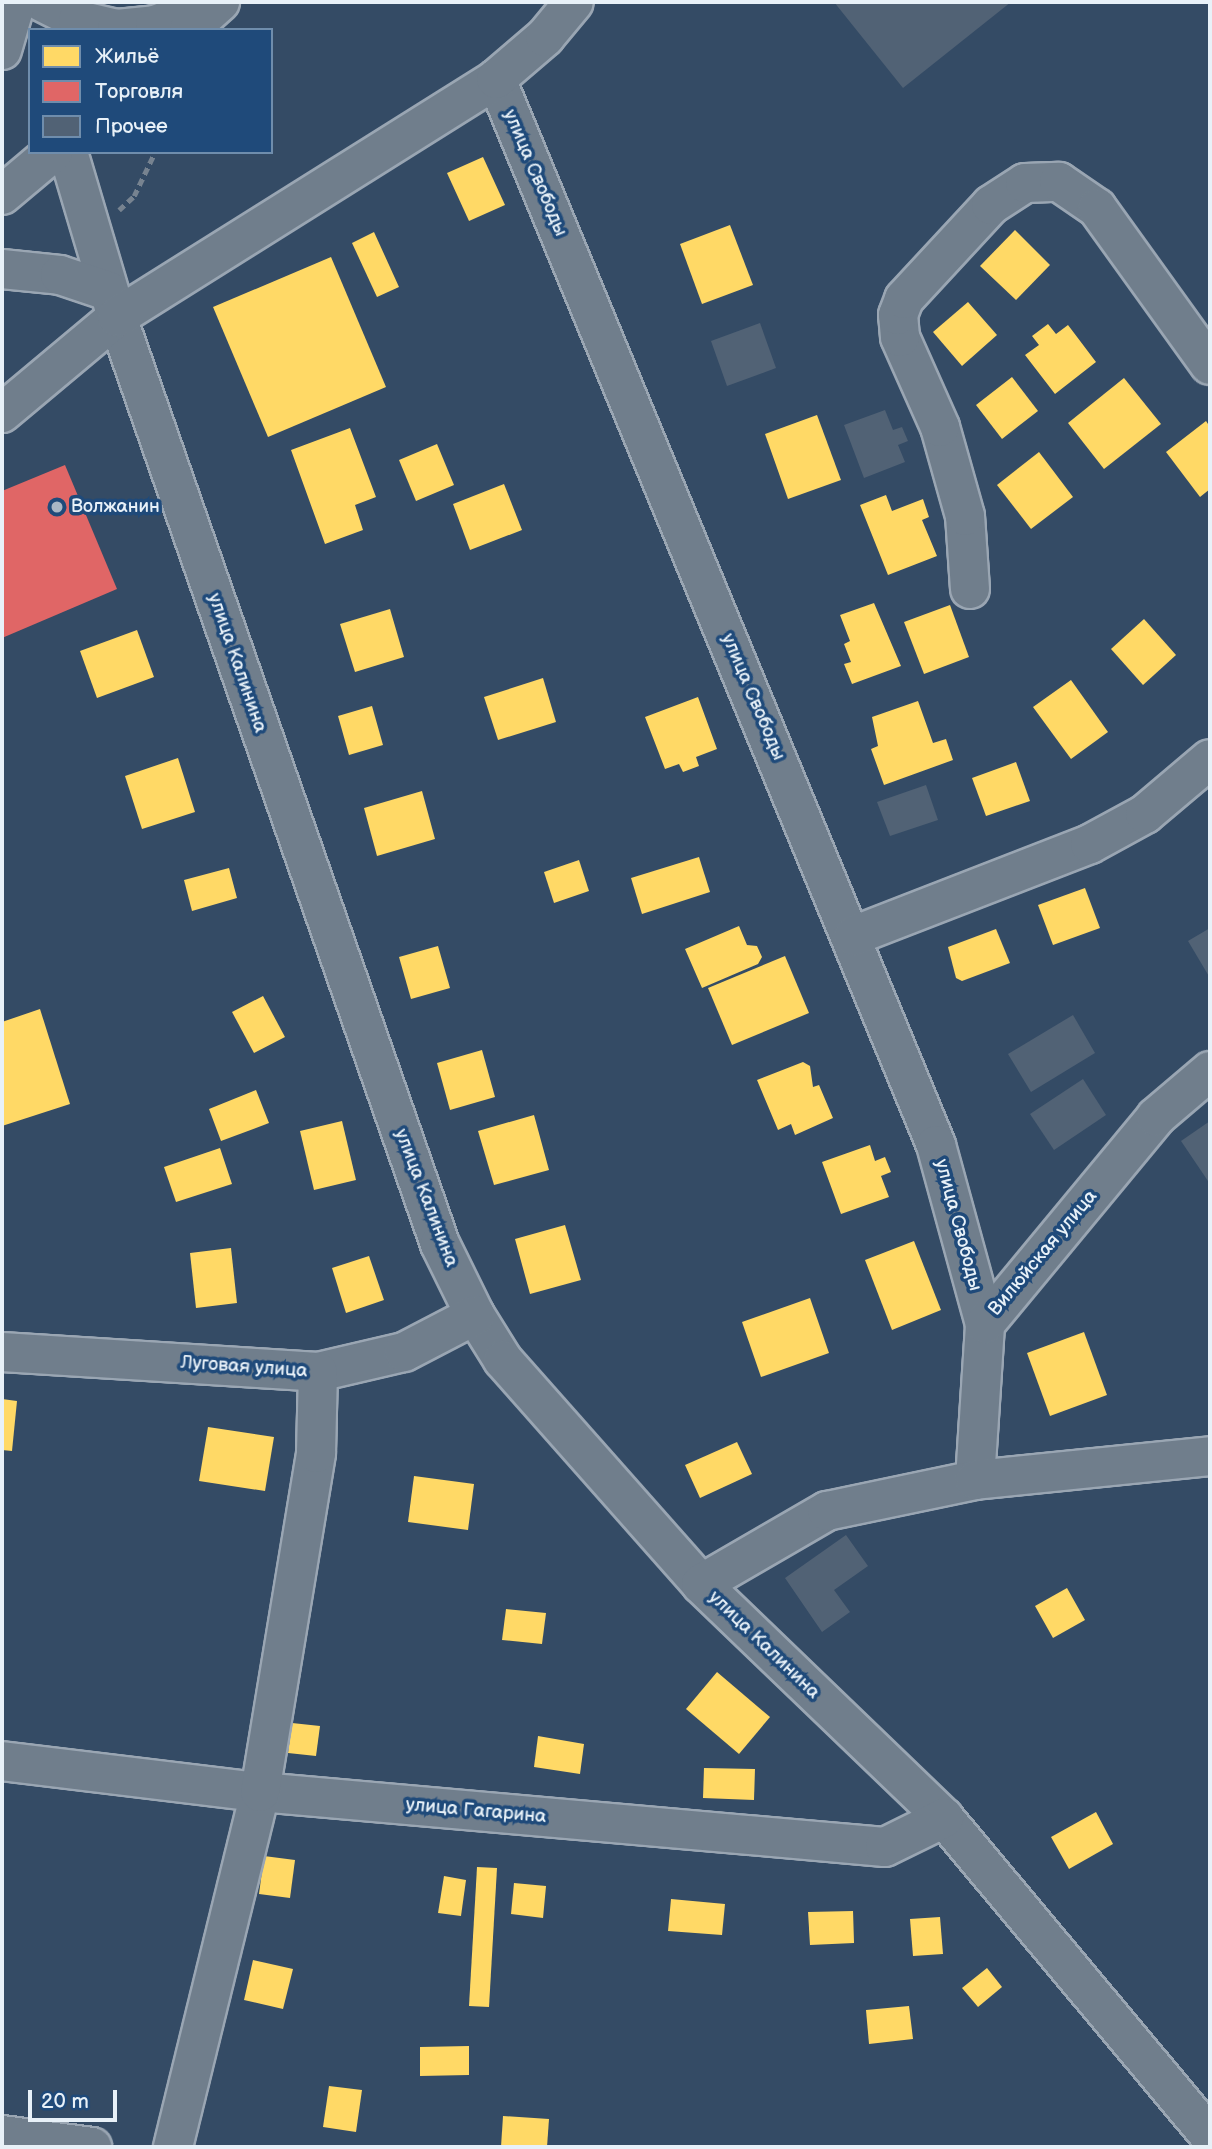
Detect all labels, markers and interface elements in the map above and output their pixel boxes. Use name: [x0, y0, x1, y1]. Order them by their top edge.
legend: [28, 28, 273, 154]
text: Жильё: [95, 44, 159, 69]
text: Торговля: [95, 79, 183, 104]
street label: улица Свободы: [498, 106, 572, 240]
text: Прочее: [95, 114, 168, 139]
place label: Волжанин: [71, 496, 160, 518]
marker: Волжанин: [49, 499, 65, 515]
street label: улица Калинина: [202, 590, 272, 736]
street label: улица Свободы: [716, 630, 790, 764]
street label: улица Калинина: [389, 1126, 463, 1270]
street label: улица Свободы: [929, 1157, 987, 1293]
street label: Вилюйская улица: [984, 1186, 1102, 1320]
street label: Луговая улица: [180, 1351, 308, 1383]
street label: улица Калинина: [704, 1586, 824, 1704]
street label: улица Гагарина: [405, 1794, 547, 1828]
scale bar: [32, 2076, 121, 2120]
text: 20 m: [41, 2089, 89, 2114]

